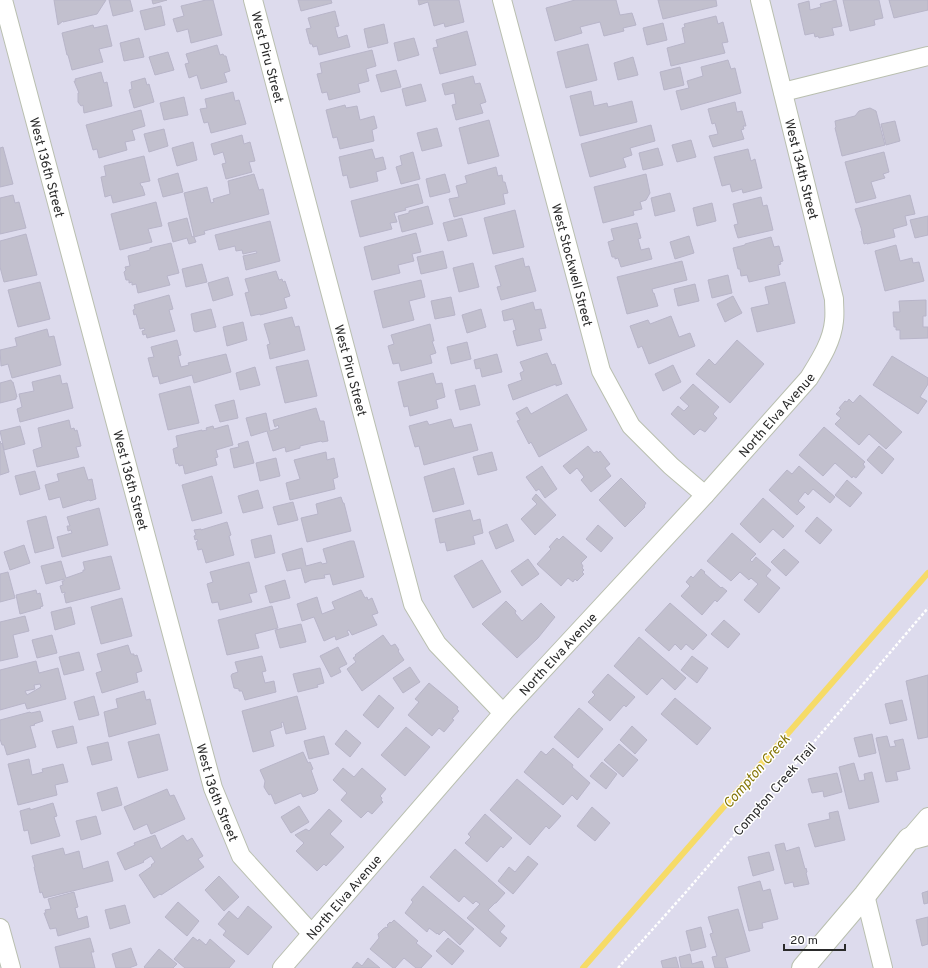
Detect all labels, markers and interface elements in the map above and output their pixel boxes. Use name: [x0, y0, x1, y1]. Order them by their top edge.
street label: West Piru Street: [246, 10, 286, 105]
street label: West 136th Street: [25, 116, 67, 220]
street label: West 134th Street: [780, 118, 820, 221]
street label: West Stockwell Street: [547, 202, 595, 329]
street label: West Piru Street: [329, 323, 369, 418]
street label: North Elva Avenue: [736, 371, 820, 461]
street label: West 136th Street: [108, 429, 150, 533]
street label: North Elva Avenue: [517, 610, 602, 700]
water label: Compton Creek: [720, 731, 795, 813]
street label: Compton Creek Trail: [731, 741, 820, 840]
street label: West 136th Street: [192, 742, 240, 845]
street label: North Elva Avenue: [304, 853, 386, 944]
scale bar: [784, 926, 845, 952]
text: 20 m: [790, 933, 818, 949]

